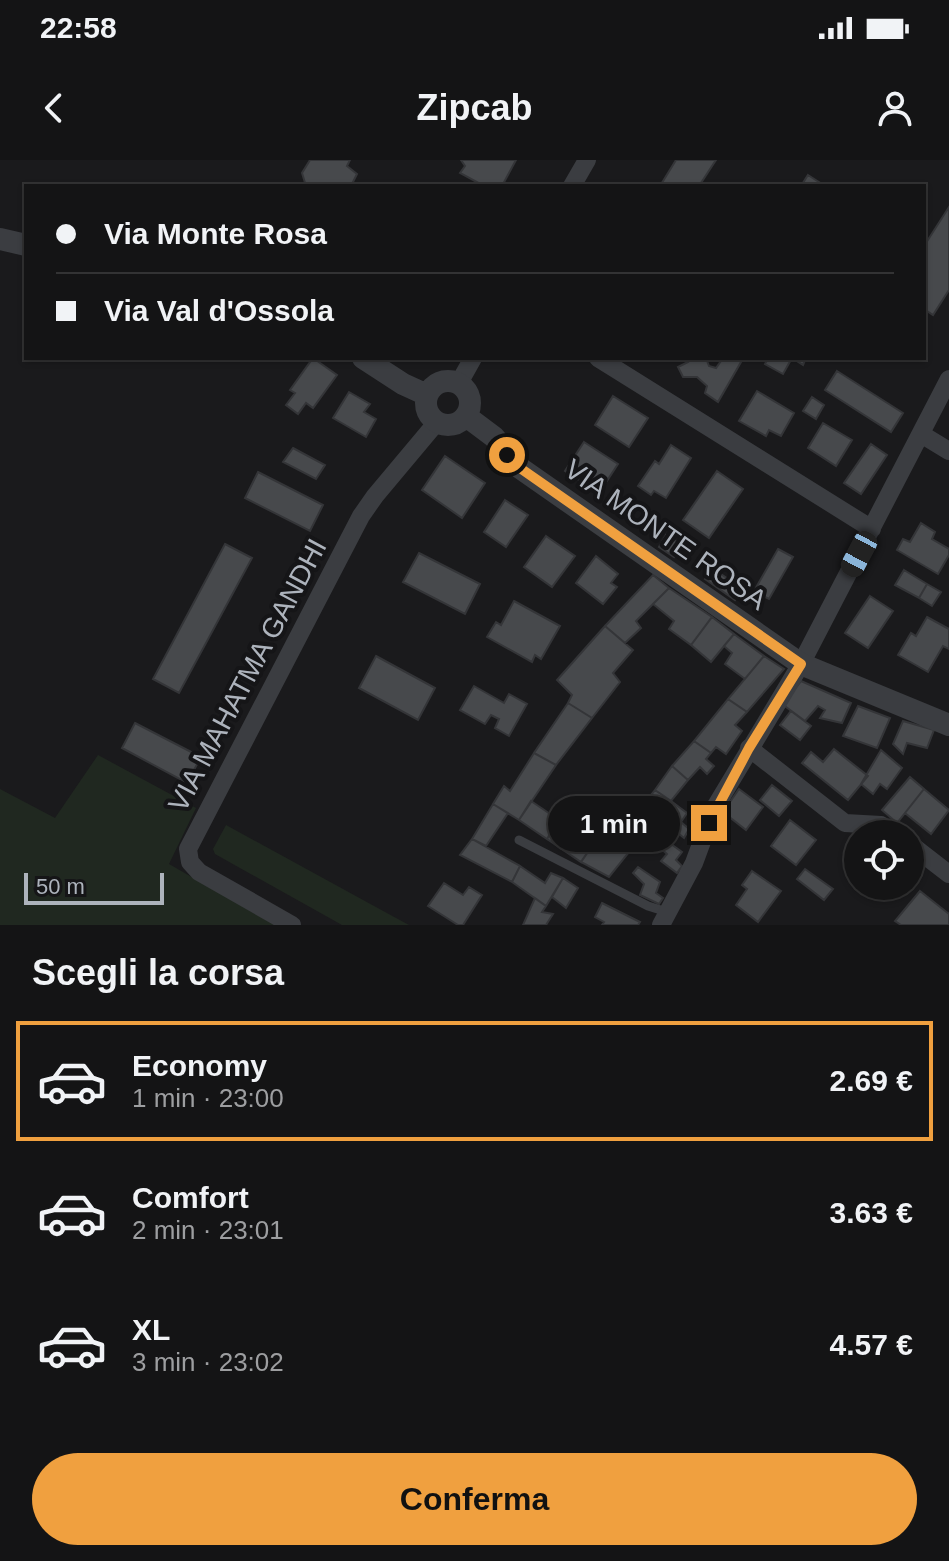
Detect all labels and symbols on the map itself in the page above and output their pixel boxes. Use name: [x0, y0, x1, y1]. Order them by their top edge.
route start: [489, 437, 525, 473]
street label: VIA MONTE ROSA: [559, 453, 773, 616]
car: [837, 527, 881, 581]
street label: VIA MAHATMA GANDHI: [162, 534, 333, 817]
callout: 1 min: [549, 795, 681, 851]
route end: [691, 805, 727, 841]
scale bar: [24, 869, 164, 905]

